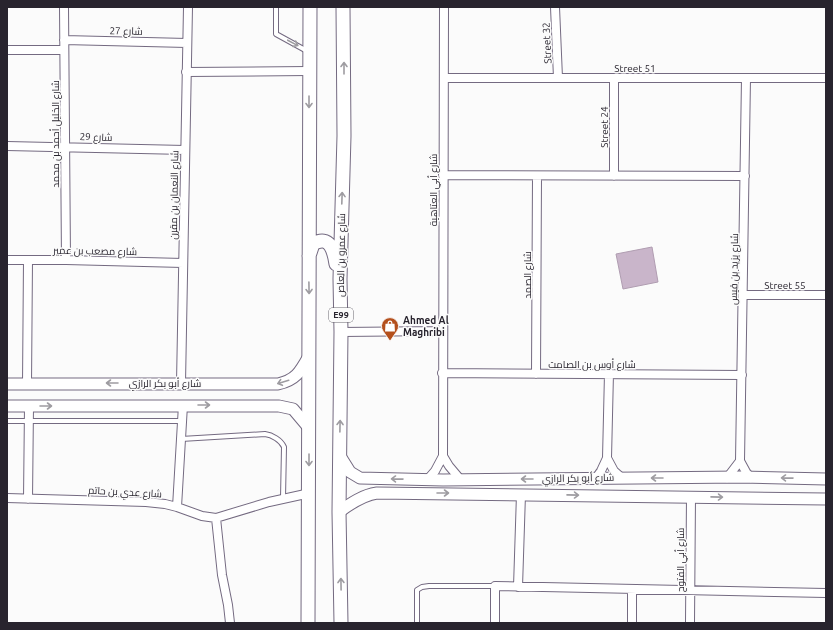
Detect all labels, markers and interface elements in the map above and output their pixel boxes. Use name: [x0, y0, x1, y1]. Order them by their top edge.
street label: Street 32: [540, 22, 554, 64]
street label: شارع 27: [109, 25, 143, 38]
one-way arrow: [287, 40, 299, 48]
one-way arrow: [340, 62, 348, 75]
street label: Street 51: [614, 63, 656, 74]
street label: شارع الخليل أحمد بن محمد: [49, 80, 62, 188]
one-way arrow: [305, 95, 313, 108]
street label: Street 24: [599, 106, 610, 148]
street label: شارع 29: [79, 131, 113, 144]
street label: شارع النعمان بن مقرن: [168, 150, 181, 240]
street label: شارع أبي العتاهية: [427, 154, 441, 226]
one-way arrow: [338, 192, 346, 205]
street label: شارع عمرو بن العاص: [335, 213, 348, 297]
street label: شارع يزيد بن قيس: [728, 233, 741, 305]
street label: شارع مصعب بن عمير: [52, 245, 137, 258]
street label: شارع الصمد: [522, 251, 534, 299]
street label: Street 55: [764, 280, 806, 291]
one-way arrow: [305, 281, 313, 294]
road number: E99: [329, 308, 353, 322]
place label: Ahmed Al Maghribi: [403, 315, 449, 338]
shop icon: Ahmed Al Maghribi: [380, 316, 400, 341]
street label: شارع أوس بن الصامت: [548, 358, 636, 371]
street label: شارع أبو بكر الرازي: [129, 377, 201, 391]
one-way arrow: [106, 379, 119, 387]
one-way arrow: [277, 379, 290, 386]
one-way arrow: [197, 401, 210, 409]
one-way arrow: [39, 402, 52, 410]
one-way arrow: [337, 420, 344, 433]
one-way arrow: [305, 453, 313, 466]
street label: شارع أبو بكر الرازي: [542, 471, 614, 486]
one-way arrow: [651, 474, 664, 482]
one-way arrow: [391, 475, 404, 483]
one-way arrow: [521, 475, 534, 483]
one-way arrow: [781, 475, 794, 482]
street label: شارع عدي بن حاتم: [88, 485, 162, 501]
one-way arrow: [436, 489, 449, 497]
one-way arrow: [566, 491, 579, 499]
one-way arrow: [710, 494, 723, 501]
street label: شارع أبي الفتوح: [674, 528, 688, 592]
one-way arrow: [337, 578, 345, 591]

